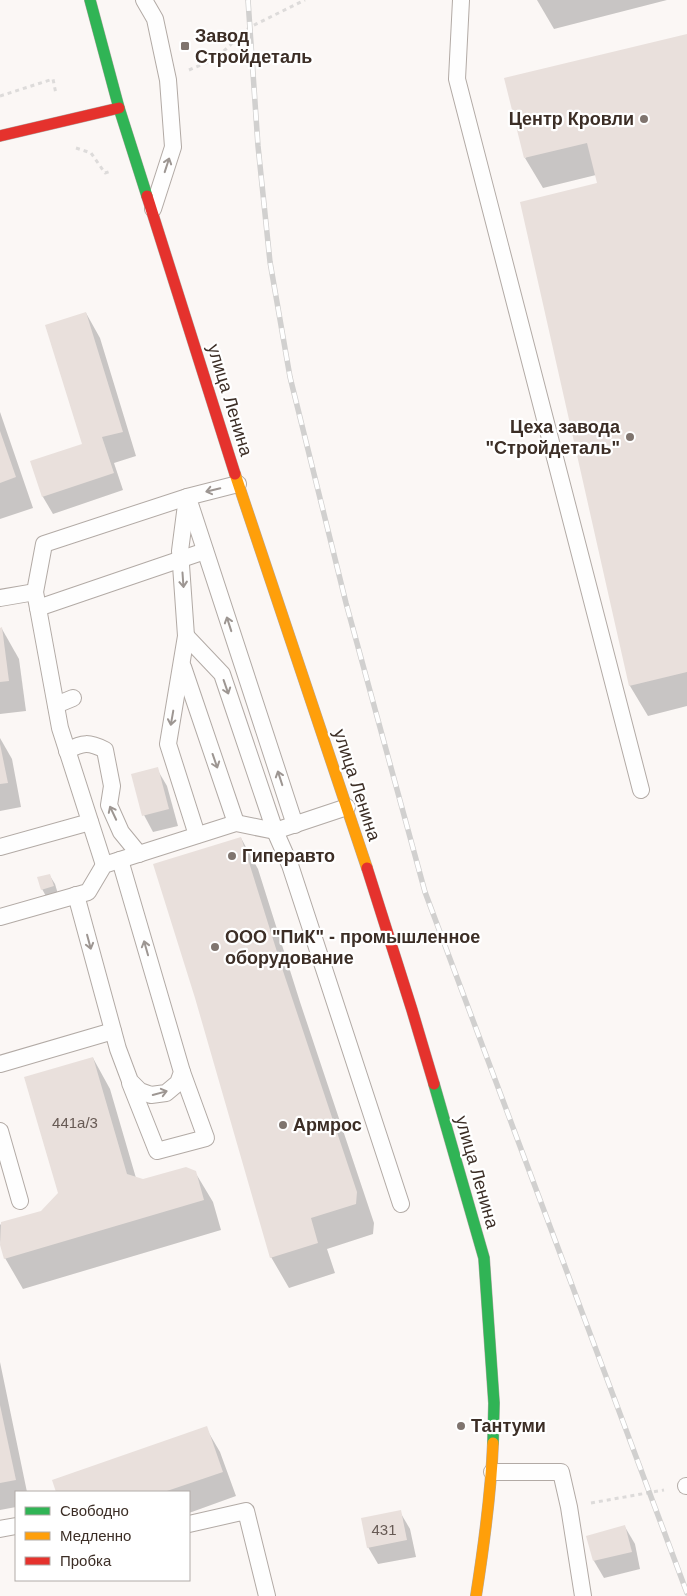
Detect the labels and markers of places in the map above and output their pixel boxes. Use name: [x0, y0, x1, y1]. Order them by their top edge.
place label: Завод Стройдеталь: [195, 26, 312, 67]
marker: Завод Стройдеталь: [179, 40, 191, 52]
place label: Центр Кровли: [509, 109, 634, 129]
marker: Центр Кровли: [638, 113, 650, 125]
place label: Цеха завода "Стройдеталь": [486, 417, 621, 458]
marker: Цеха завода "Стройдеталь": [624, 431, 636, 443]
place label: Гиперавто: [242, 846, 335, 866]
marker: Гиперавто: [226, 850, 238, 862]
place label: ООО "ПиК" - промышленное оборудование: [225, 927, 480, 968]
marker: ООО "ПиК" - промышленное оборудование: [209, 941, 221, 953]
place label: Армрос: [293, 1115, 362, 1135]
marker: Армрос: [277, 1119, 289, 1131]
place label: Тантуми: [471, 1416, 546, 1436]
marker: Тантуми: [455, 1420, 467, 1432]

